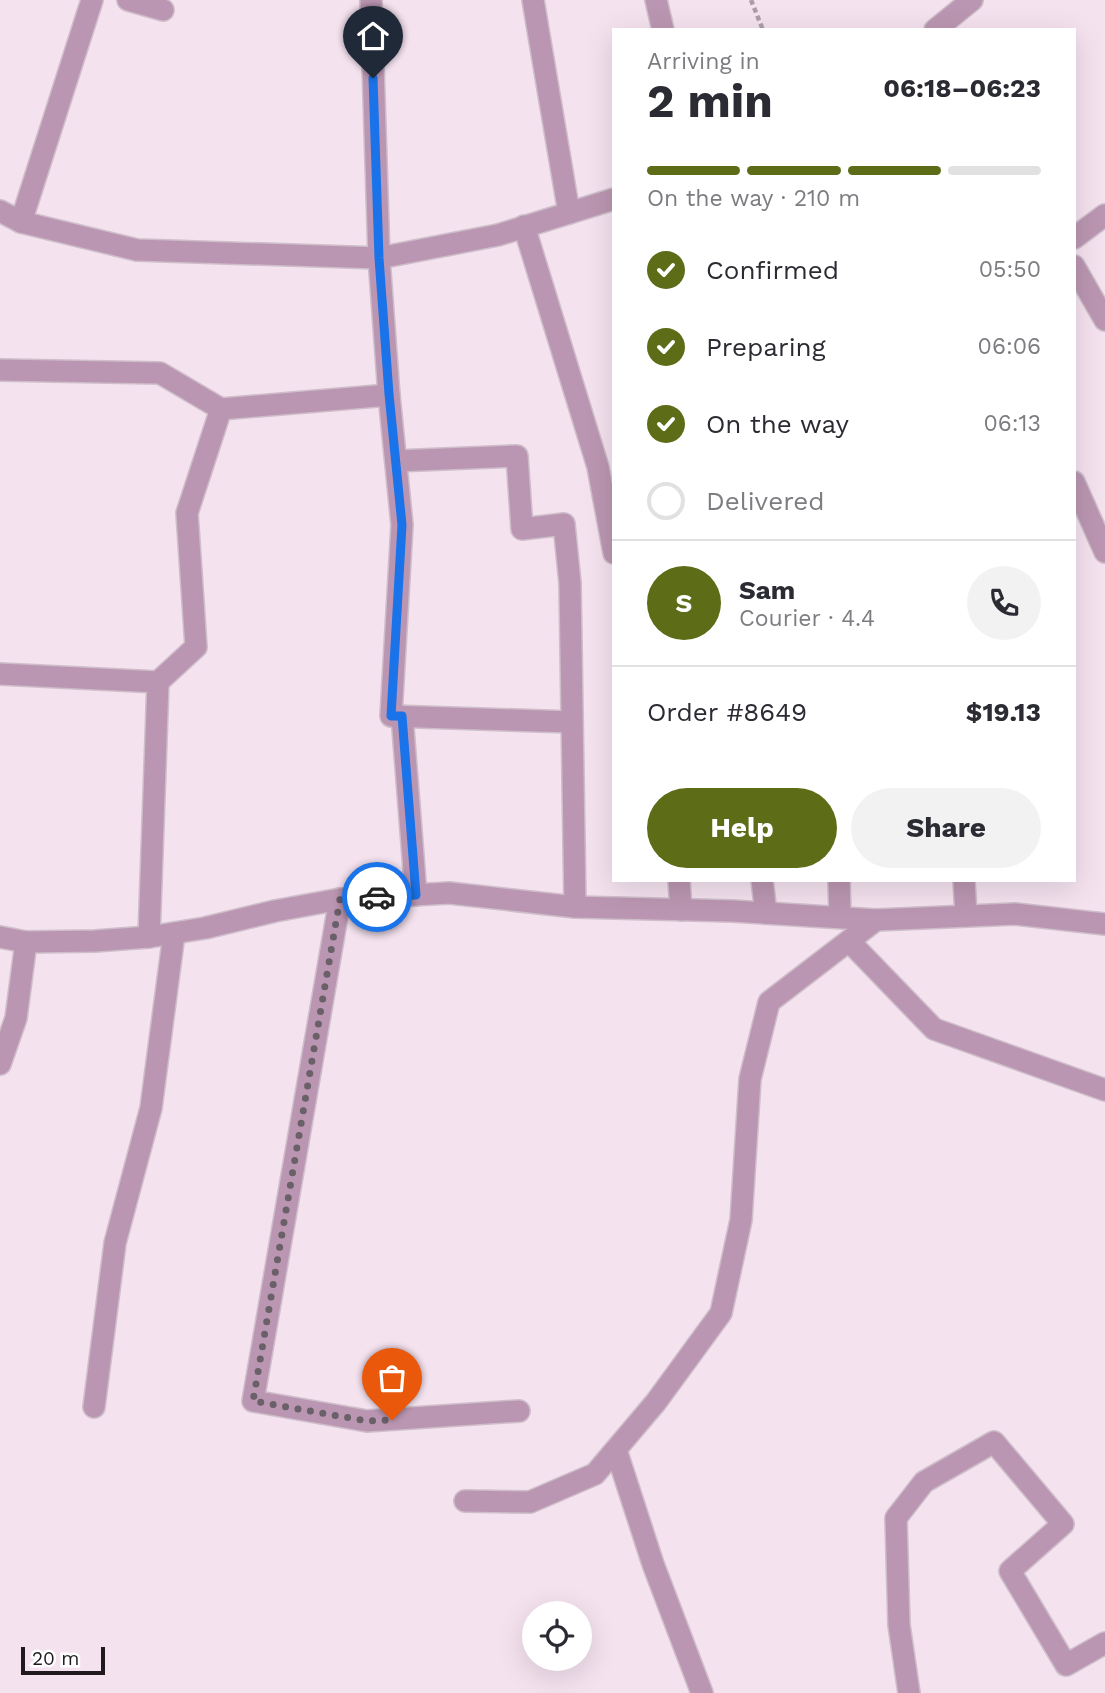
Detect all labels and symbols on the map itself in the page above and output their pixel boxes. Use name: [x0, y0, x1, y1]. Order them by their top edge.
pin: [343, 6, 403, 78]
courier: [342, 862, 412, 932]
pin: [362, 1348, 422, 1420]
scale bar: [21, 1644, 105, 1676]

